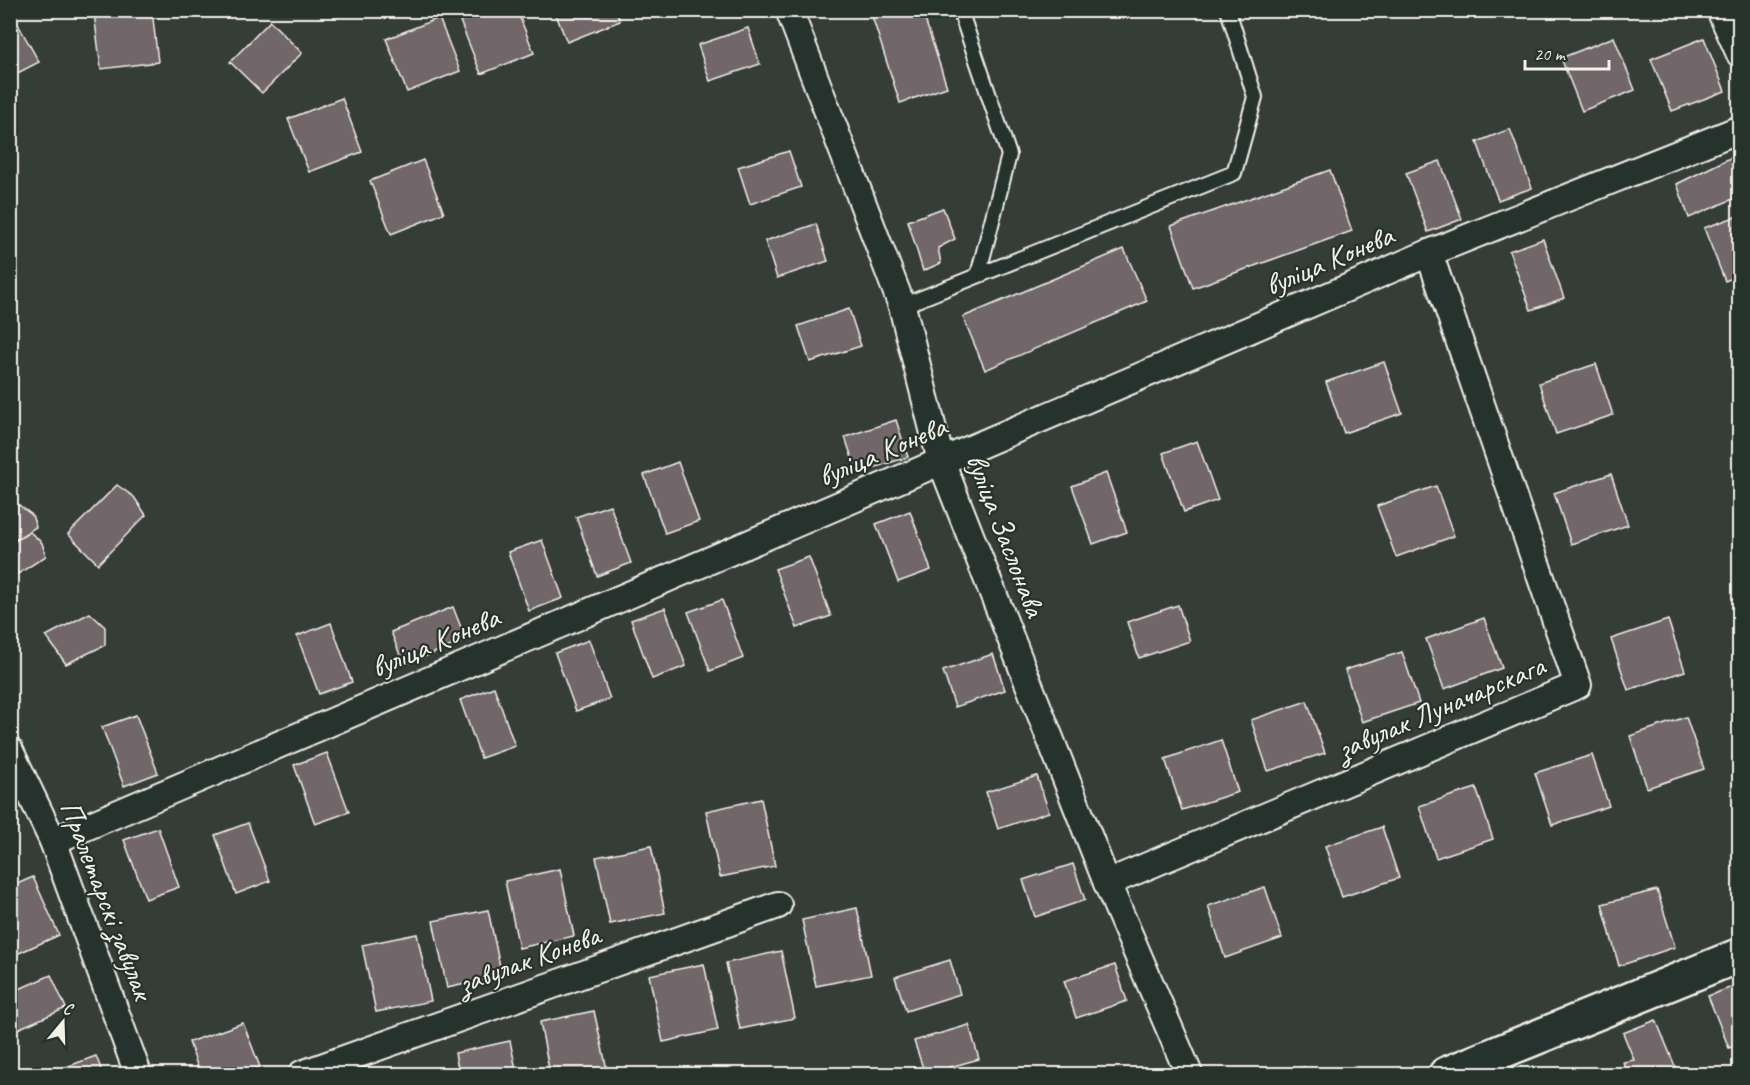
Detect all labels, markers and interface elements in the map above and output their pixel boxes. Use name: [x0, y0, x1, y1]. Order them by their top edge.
scale bar: [1525, 33, 1609, 71]
text: 20 m: [1534, 43, 1567, 65]
street label: вуліца Конева: [1259, 215, 1401, 304]
street label: вуліца Конева: [812, 406, 954, 495]
street label: вуліца Заслонава: [958, 448, 1055, 624]
street label: вуліца Конева: [365, 597, 507, 686]
street label: завулак Луначарскага: [1328, 646, 1552, 769]
street label: Пралетарскі завулак: [52, 795, 163, 1008]
street label: завулак Конева: [449, 915, 607, 1003]
north arrow: [33, 992, 93, 1052]
text: С: [61, 998, 77, 1020]

